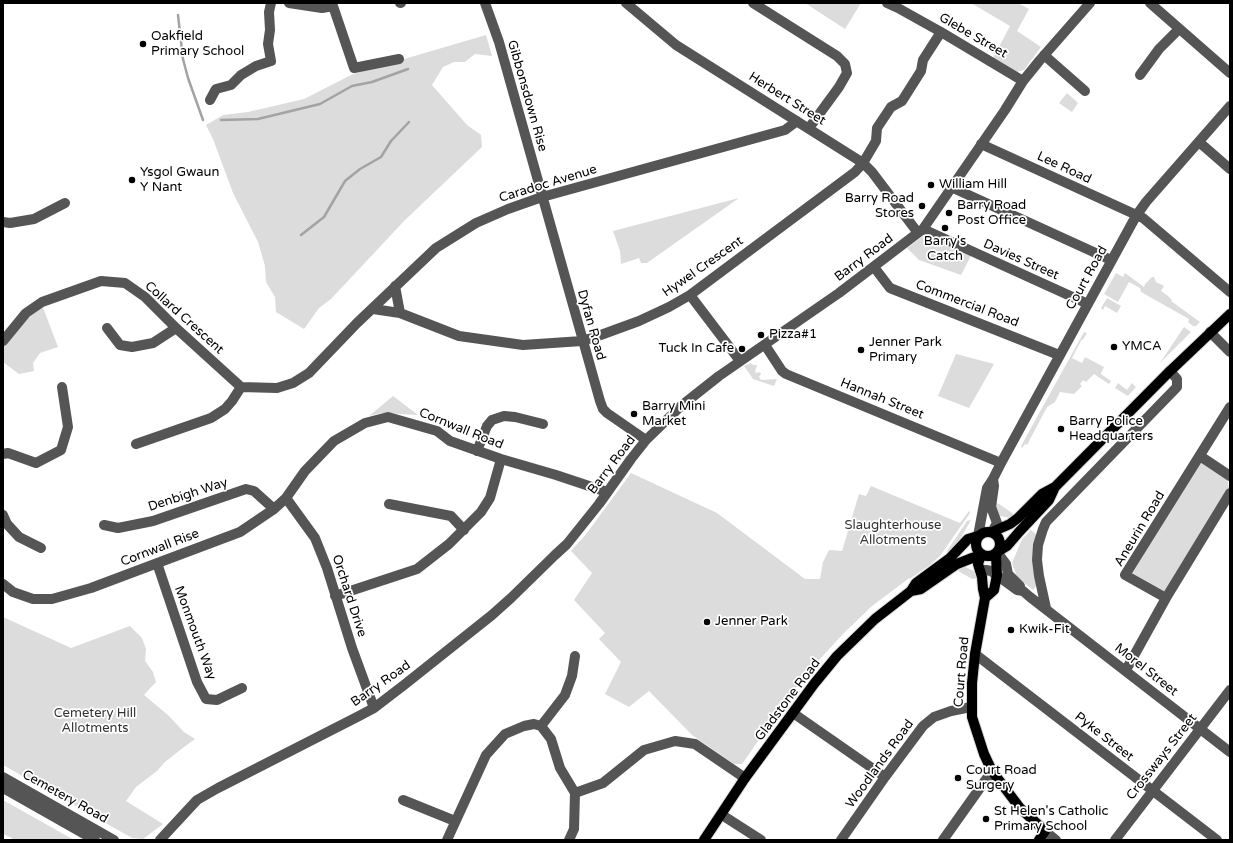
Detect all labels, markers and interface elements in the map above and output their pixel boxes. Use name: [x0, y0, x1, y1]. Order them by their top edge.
street label: Glebe Street: [936, 10, 1010, 62]
place label: Oakfield Primary School: [151, 29, 244, 60]
street label: Gibbonsdown Rise: [504, 38, 550, 154]
marker: Oakfield Primary School: [138, 39, 148, 49]
street label: Herbert Street: [746, 69, 828, 129]
street label: Lee Road: [1034, 149, 1094, 187]
street label: Caradoc Avenue: [497, 162, 599, 206]
place label: Ysgol Gwaun Y Nant: [140, 165, 219, 196]
marker: Ysgol Gwaun Y Nant: [127, 175, 137, 185]
place label: William Hill: [939, 177, 1007, 193]
marker: William Hill: [926, 180, 936, 190]
place label: Barry Road Stores: [845, 191, 914, 222]
place label: Barry Road Post Office: [957, 198, 1026, 229]
marker: Barry Road Stores: [917, 201, 927, 211]
marker: Barry Road Post Office: [944, 208, 954, 218]
marker: Barry's Catch: [940, 223, 950, 233]
street label: Barry Road: [832, 231, 896, 285]
street label: Hywel Crescent: [660, 233, 746, 301]
place label: Barry's Catch: [924, 234, 966, 265]
street label: Davies Street: [981, 236, 1061, 284]
street label: Court Road: [1063, 243, 1111, 313]
street label: Commercial Road: [913, 277, 1021, 331]
street label: Collard Crescent: [141, 278, 227, 358]
street label: Dyfan Road: [573, 288, 609, 362]
place label: Pizza#1: [769, 327, 817, 343]
marker: Pizza#1: [756, 330, 766, 340]
place label: Jenner Park Primary: [869, 335, 942, 366]
place label: YMCA: [1122, 339, 1162, 355]
place label: Tuck In Cafe: [659, 341, 734, 357]
marker: YMCA: [1109, 342, 1119, 352]
marker: Tuck In Cafe: [737, 344, 747, 354]
marker: Jenner Park Primary: [856, 345, 866, 355]
street label: Hannah Street: [838, 375, 926, 423]
place label: Barry Mini Market: [642, 399, 705, 430]
street label: Cornwall Road: [417, 405, 505, 453]
marker: Barry Mini Market: [629, 409, 639, 419]
place label: Barry Police Headquarters: [1069, 414, 1153, 445]
marker: Barry Police Headquarters: [1056, 424, 1066, 434]
street label: Barry Road: [585, 433, 639, 497]
street label: Denbigh Way: [146, 475, 230, 515]
street label: Aneurin Road: [1111, 489, 1169, 569]
park label: Slaughterhouse Allotments: [845, 518, 941, 549]
street label: Cornwall Rise: [118, 526, 202, 570]
street label: Orchard Drive: [328, 553, 370, 639]
street label: Monmouth Way: [171, 584, 219, 682]
place label: Jenner Park: [715, 614, 788, 630]
marker: Jenner Park: [702, 617, 712, 627]
place label: Kwik-Fit: [1019, 622, 1070, 638]
marker: Kwik-Fit: [1006, 625, 1016, 635]
street label: Court Road: [951, 636, 973, 708]
street label: Morel Street: [1111, 640, 1181, 700]
street label: Gladstone Road: [752, 656, 824, 744]
street label: Barry Road: [348, 658, 414, 710]
park label: Cemetery Hill Allotments: [54, 706, 136, 737]
street label: Pyke Street: [1071, 709, 1137, 765]
street label: Crossways Street: [1123, 711, 1201, 803]
street label: Woodlands Road: [843, 717, 917, 811]
place label: Court Road Surgery: [966, 763, 1037, 794]
street label: Cemetery Road: [19, 767, 111, 827]
marker: Court Road Surgery: [953, 773, 963, 783]
place label: St Helen's Catholic Primary School: [994, 804, 1108, 835]
marker: St Helen's Catholic Primary School: [981, 814, 991, 824]

